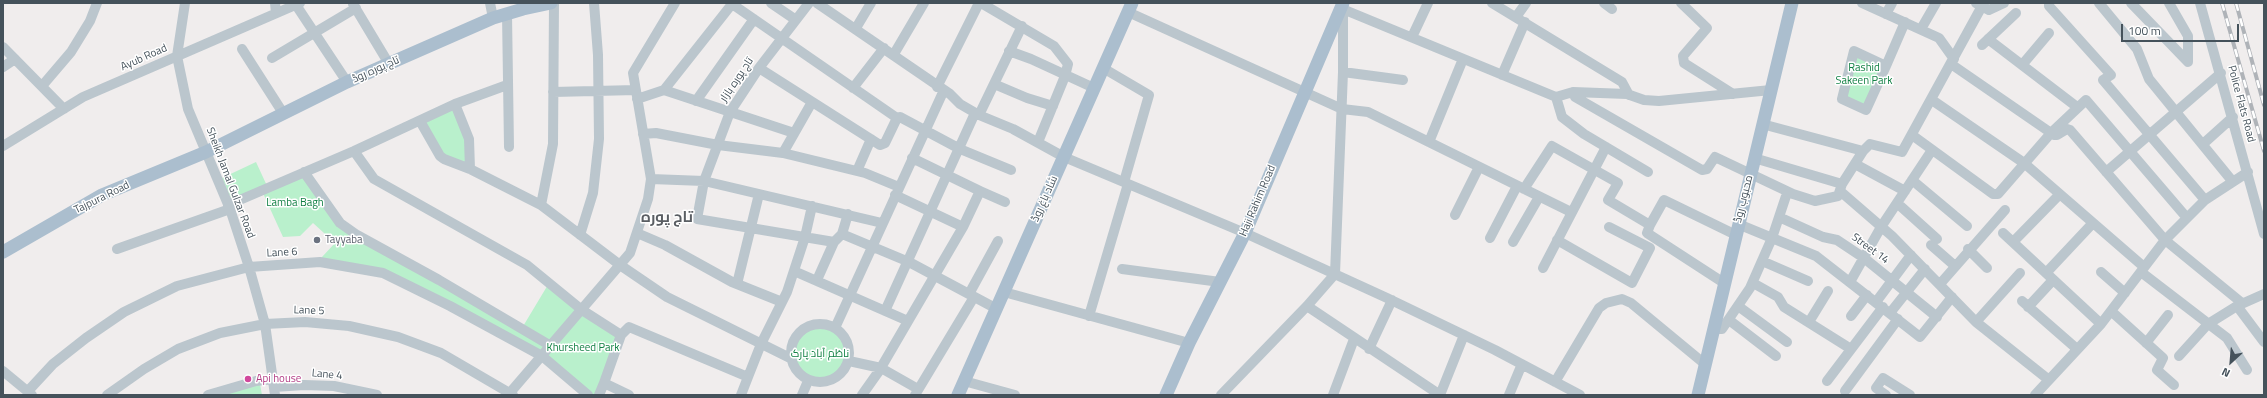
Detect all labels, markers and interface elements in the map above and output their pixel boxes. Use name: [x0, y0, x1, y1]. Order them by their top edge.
scale bar: [2123, 16, 2241, 42]
text: 100 m: [2128, 21, 2161, 40]
street label: Ayub Road: [119, 42, 169, 74]
street label: تاج پورہ روڈ: [350, 54, 402, 86]
street label: تاج پورہ بازار: [717, 55, 757, 105]
park label: Rashid Sakeen Park: [1835, 61, 1893, 87]
street label: Police Flats Road: [2224, 64, 2258, 144]
street label: Sheikh Jamal Gulzar Road: [203, 126, 257, 240]
street label: Haji Rahim Road: [1237, 163, 1279, 239]
street label: شاد باغ روڈ: [1029, 174, 1061, 224]
street label: محبوب روڈ: [1732, 174, 1756, 224]
street label: Tajpura Road: [72, 179, 132, 217]
park label: Lamba Bagh: [266, 196, 324, 210]
district label: تاج پورہ: [641, 209, 693, 227]
street label: Street 14: [1849, 231, 1891, 267]
place label: Tayyaba: [325, 233, 363, 247]
marker: Tayyaba: [312, 235, 322, 245]
street label: Lane 6: [266, 246, 298, 260]
street label: Lane 5: [293, 304, 325, 318]
park label: Khursheed Park: [546, 341, 620, 355]
north arrow: [2211, 342, 2251, 382]
park label: ناظم آباد پارک: [791, 347, 849, 361]
text: N: [2219, 364, 2233, 382]
street label: Lane 4: [311, 367, 343, 383]
place label: Api house: [256, 372, 301, 386]
marker: Api house: [243, 374, 253, 384]

